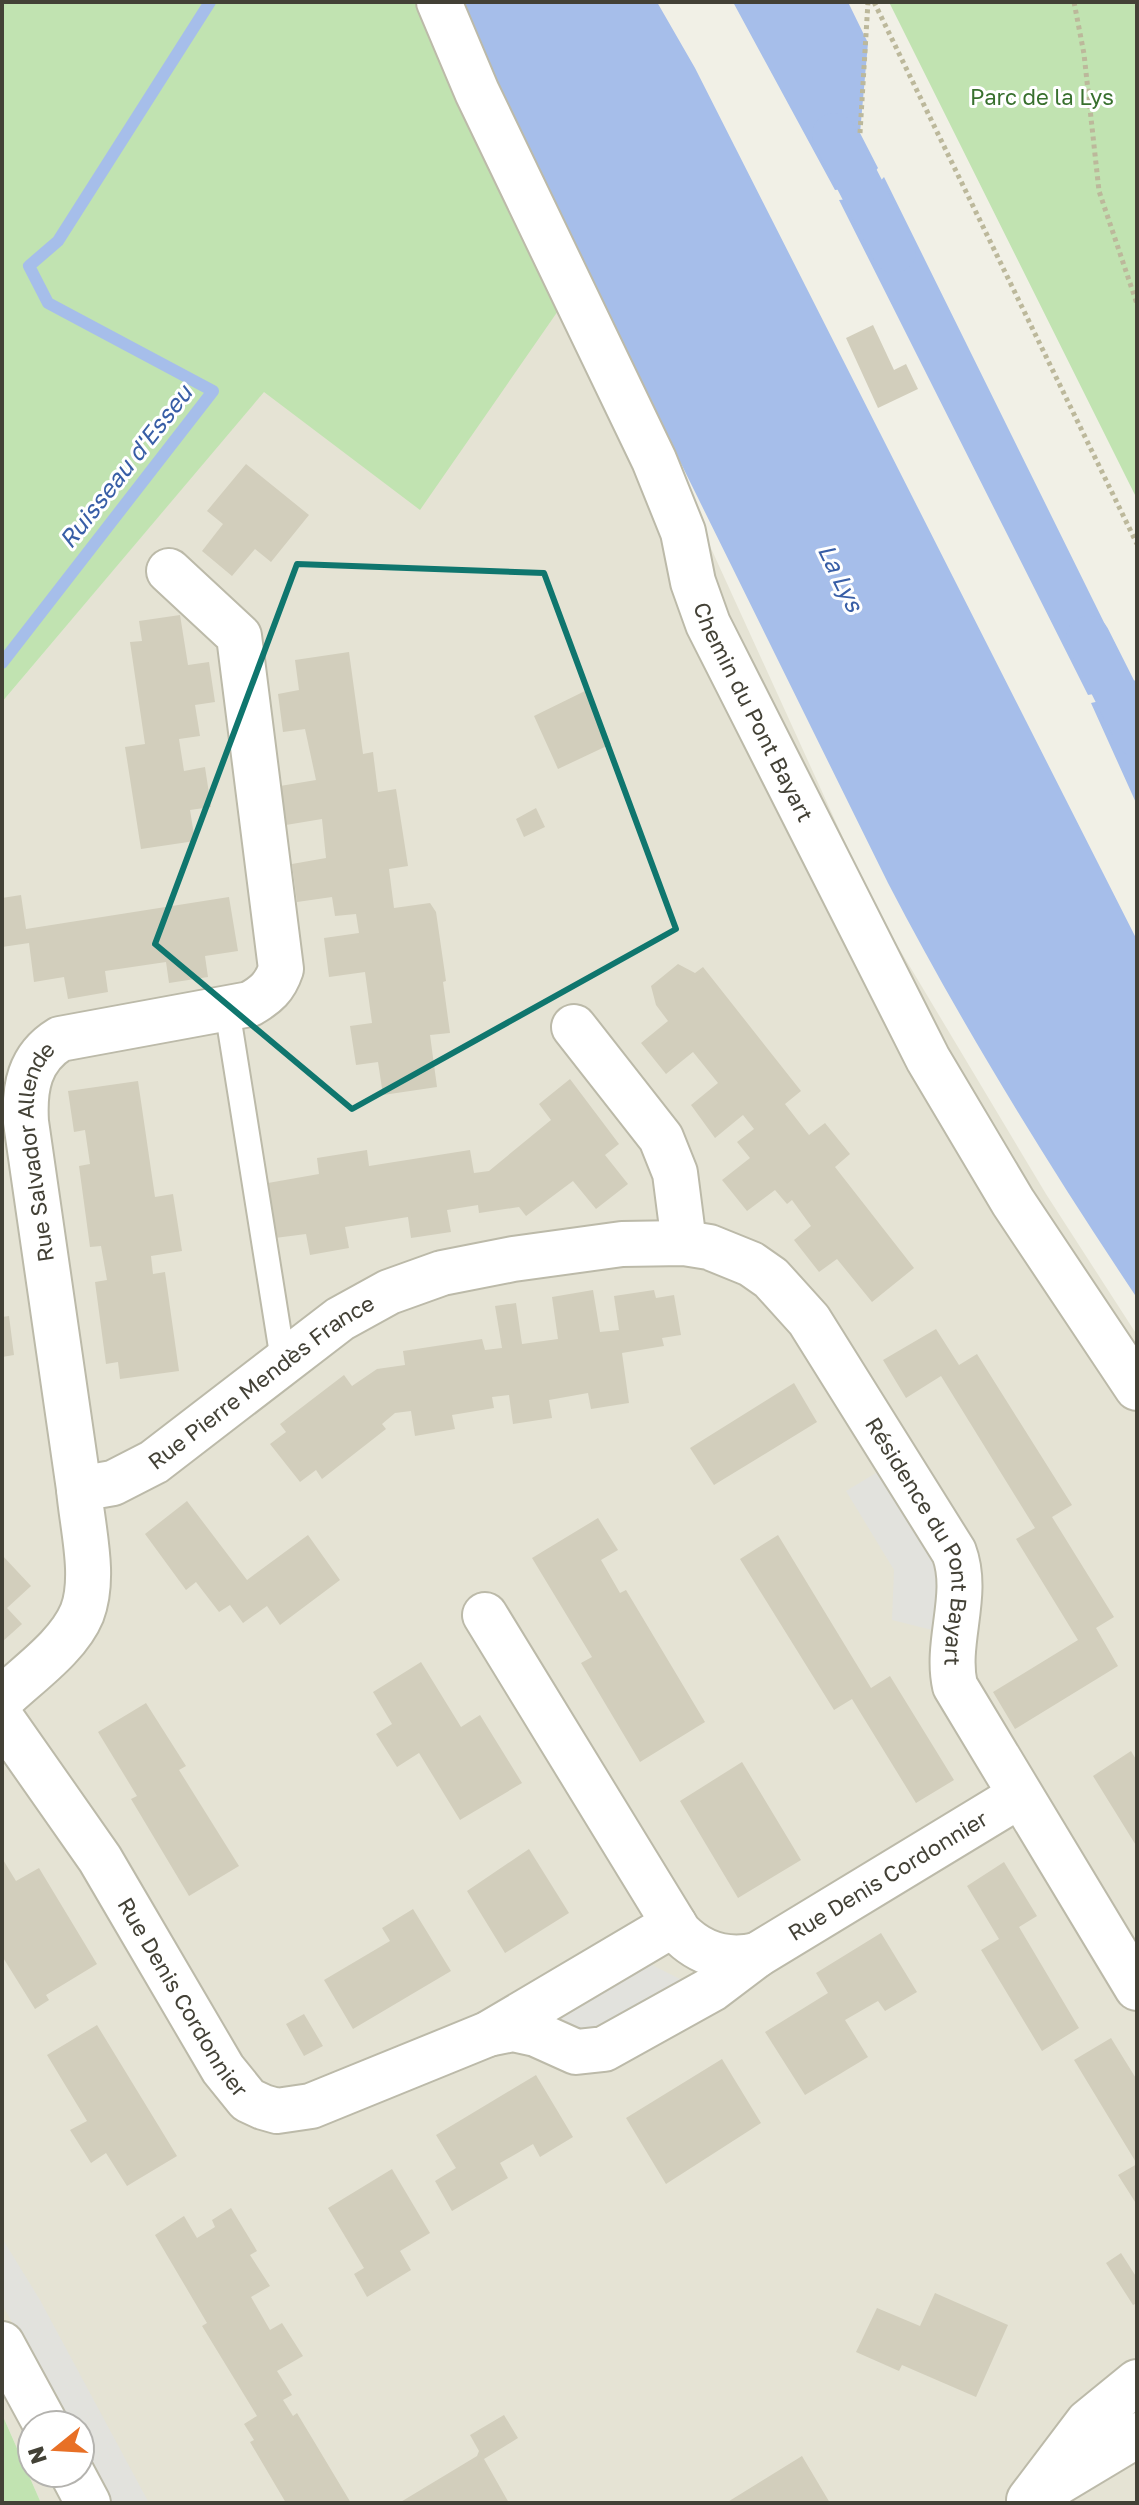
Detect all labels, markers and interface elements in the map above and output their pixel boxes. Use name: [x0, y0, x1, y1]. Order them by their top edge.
park label: Parc de la Lys: [970, 83, 1114, 110]
water label: Ruisseau d'Esseu: [52, 378, 198, 553]
water label: La Lys: [812, 539, 871, 617]
street label: Chemin du Pont Bayart: [688, 598, 820, 826]
street label: Rue Salvador Allende: [12, 1036, 60, 1264]
street label: Rue Pierre Mendès France: [142, 1289, 379, 1475]
street label: Résidence du Pont Bayart: [860, 1412, 974, 1666]
street label: Rue Denis Cordonnier: [783, 1804, 993, 1946]
street label: Rue Denis Cordonnier: [112, 1892, 254, 2102]
north arrow: [16, 2409, 96, 2489]
text: N: [21, 2443, 52, 2467]

